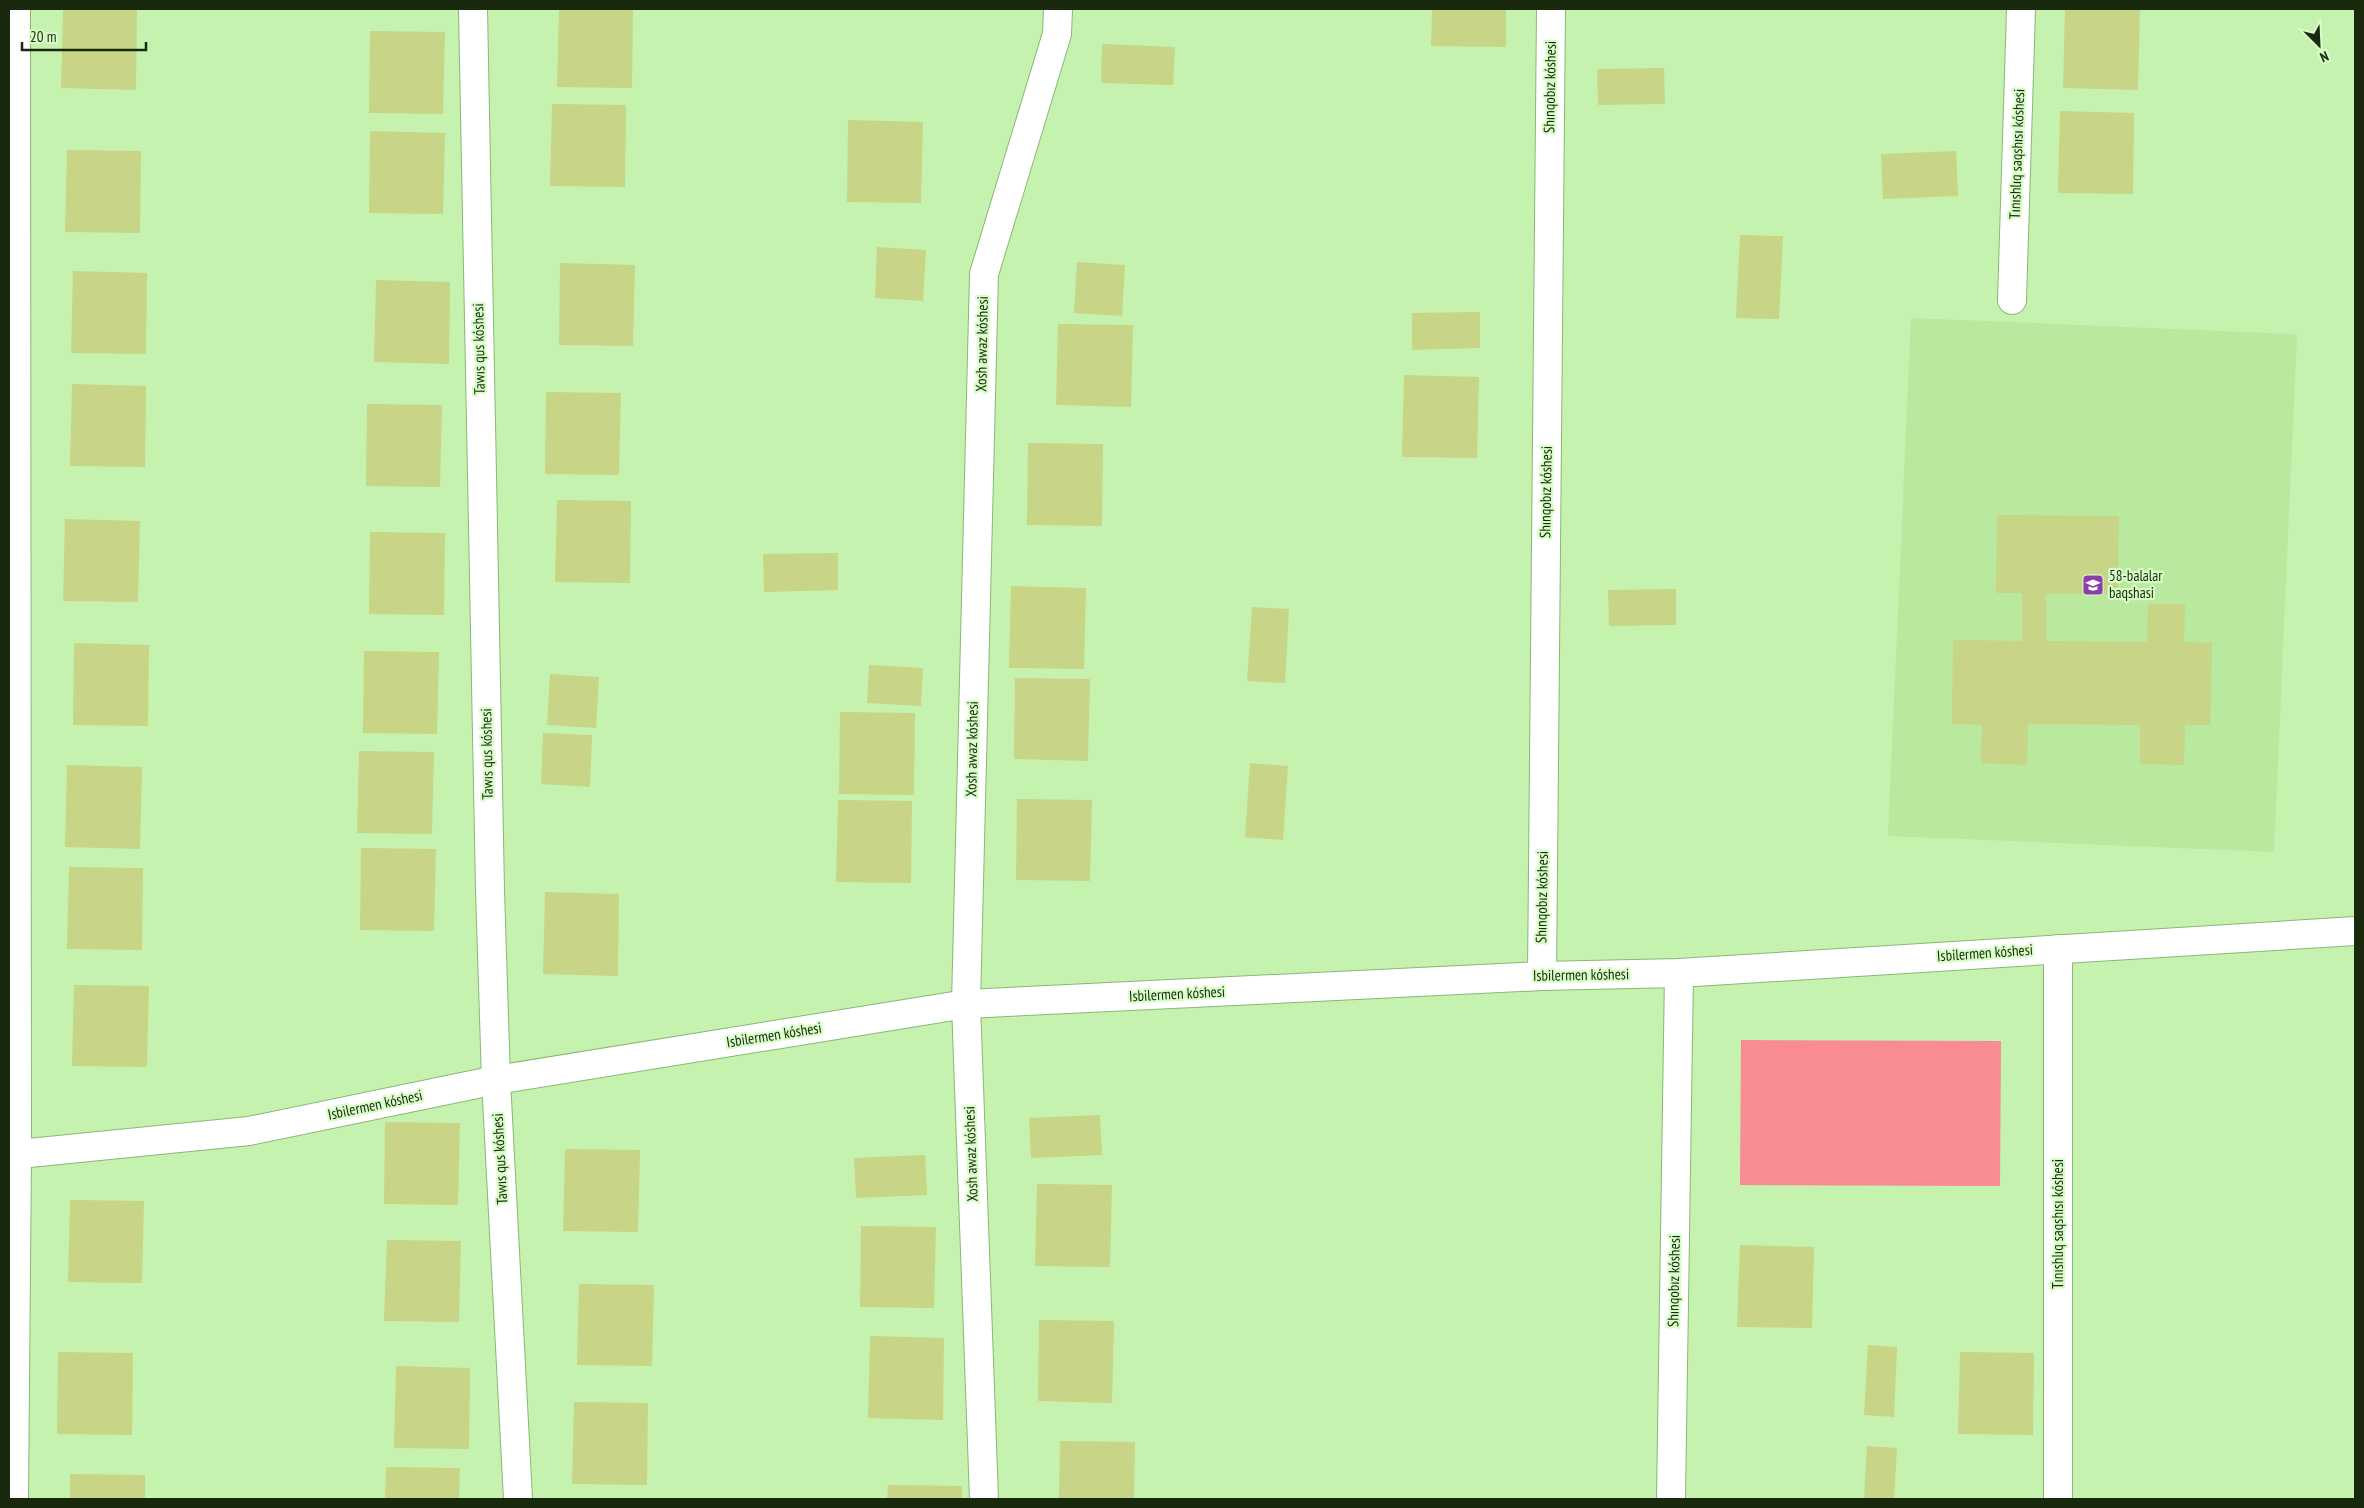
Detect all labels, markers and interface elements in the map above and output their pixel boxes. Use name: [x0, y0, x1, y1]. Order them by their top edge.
scale bar: [22, 20, 146, 52]
north arrow: [2294, 20, 2344, 70]
text: 20 m: [30, 27, 56, 46]
street label: Shınqobız kóshesi: [1539, 41, 1560, 133]
text: N: [2317, 47, 2331, 67]
street label: Tınıshlıq saqshısı kóshesi: [2005, 89, 2028, 219]
street label: Xosh awaz kóshesi: [971, 296, 992, 392]
street label: Tawıs qus kóshesi: [468, 303, 489, 395]
street label: Shınqobız kóshesi: [1535, 446, 1556, 538]
place label: 58-balalar baqshasi: [2109, 566, 2163, 602]
school or university icon: 58-balalar baqshasi: [2081, 573, 2105, 597]
street label: Xosh awaz kóshesi: [961, 701, 982, 797]
street label: Tawıs qus kóshesi: [476, 708, 497, 800]
street label: Shınqobız kóshesi: [1531, 851, 1552, 943]
street label: Isbilermen kóshesi: [1936, 940, 2034, 965]
street label: Isbilermen kóshesi: [1533, 964, 1629, 985]
street label: Isbilermen kóshesi: [1128, 981, 1226, 1006]
street label: Isbilermen kóshesi: [725, 1018, 823, 1051]
street label: Isbilermen kóshesi: [326, 1085, 424, 1124]
street label: Xosh awaz kóshesi: [959, 1106, 982, 1202]
street label: Tawıs qus kóshesi: [488, 1113, 511, 1205]
street label: Tınıshlıq saqshısı kóshesi: [2048, 1159, 2067, 1289]
street label: Shınqobız kóshesi: [1663, 1235, 1684, 1327]

